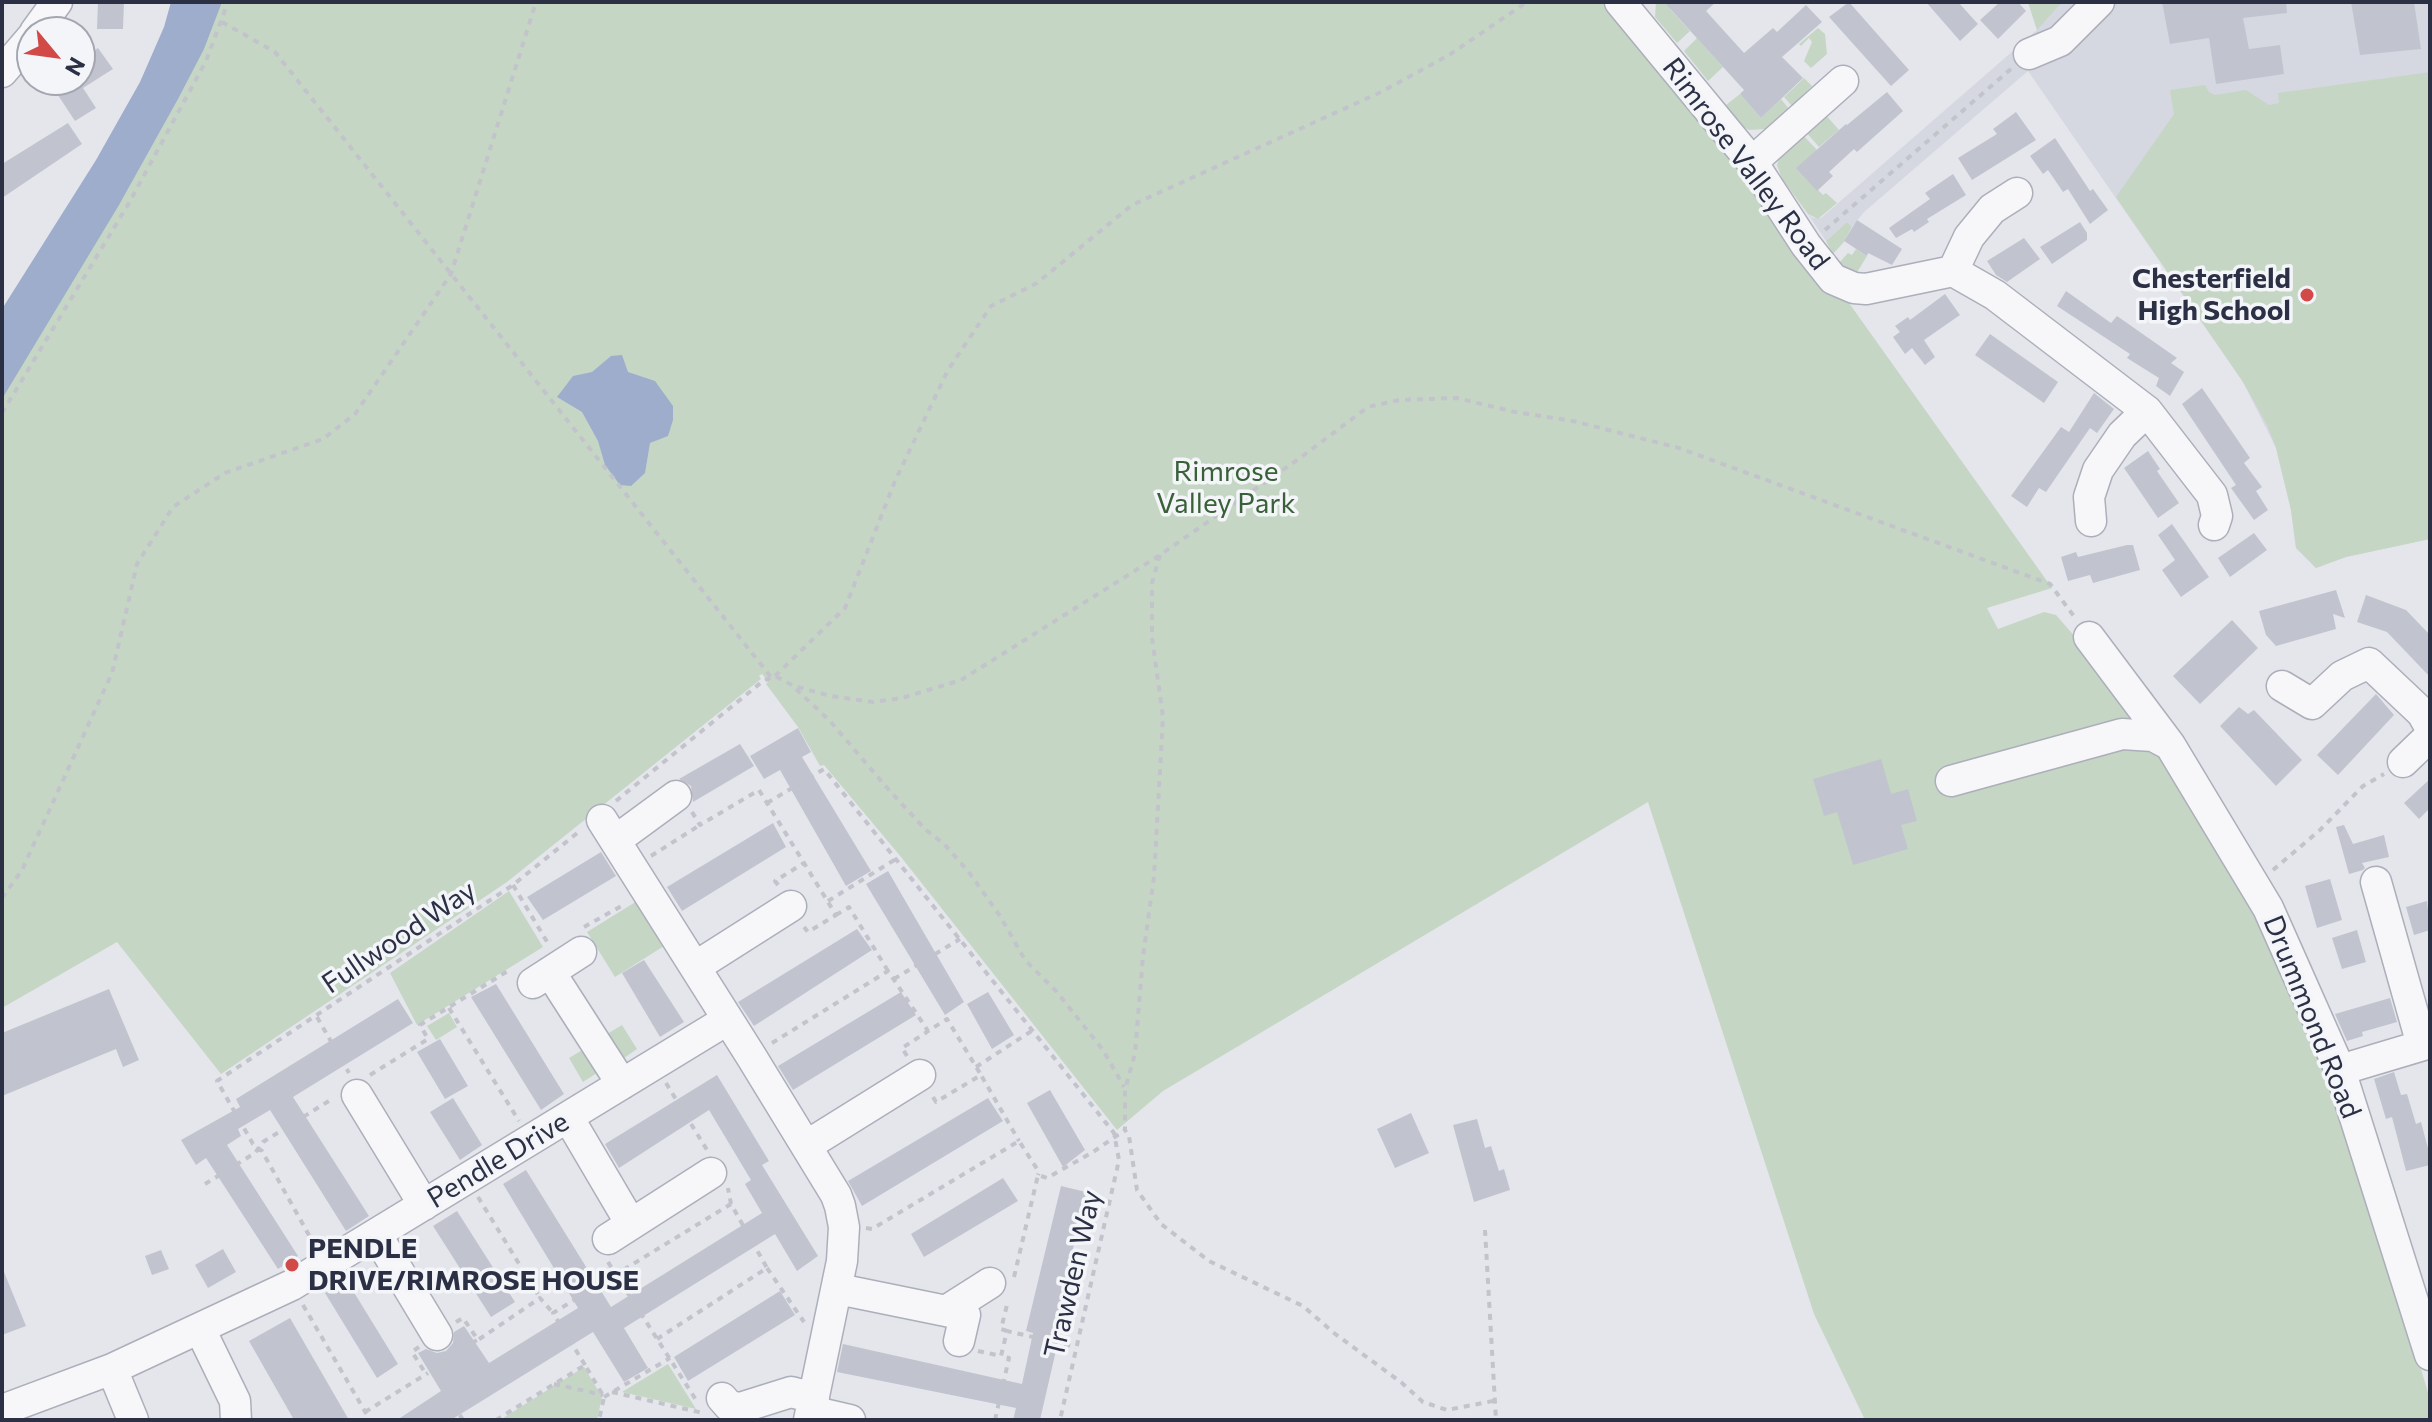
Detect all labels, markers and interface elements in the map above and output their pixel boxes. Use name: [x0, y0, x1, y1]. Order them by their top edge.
north arrow: [16, 16, 96, 96]
street label: Rimrose Valley Road: [1655, 51, 1837, 277]
text: N: [60, 53, 91, 81]
place label: Chesterfield High School: [2132, 262, 2291, 328]
marker: Chesterfield High School: [2298, 286, 2316, 304]
park label: Rimrose Valley Park: [1156, 455, 1296, 521]
street label: Fullwood Way: [316, 873, 482, 1001]
street label: Drummond Road: [2256, 911, 2368, 1123]
street label: Pendle Drive: [421, 1105, 575, 1215]
street label: Trawden Way: [1037, 1187, 1109, 1361]
place label: PENDLE DRIVE/RIMROSE HOUSE: [308, 1232, 639, 1298]
marker: PENDLE DRIVE/RIMROSE HOUSE: [283, 1256, 301, 1274]

